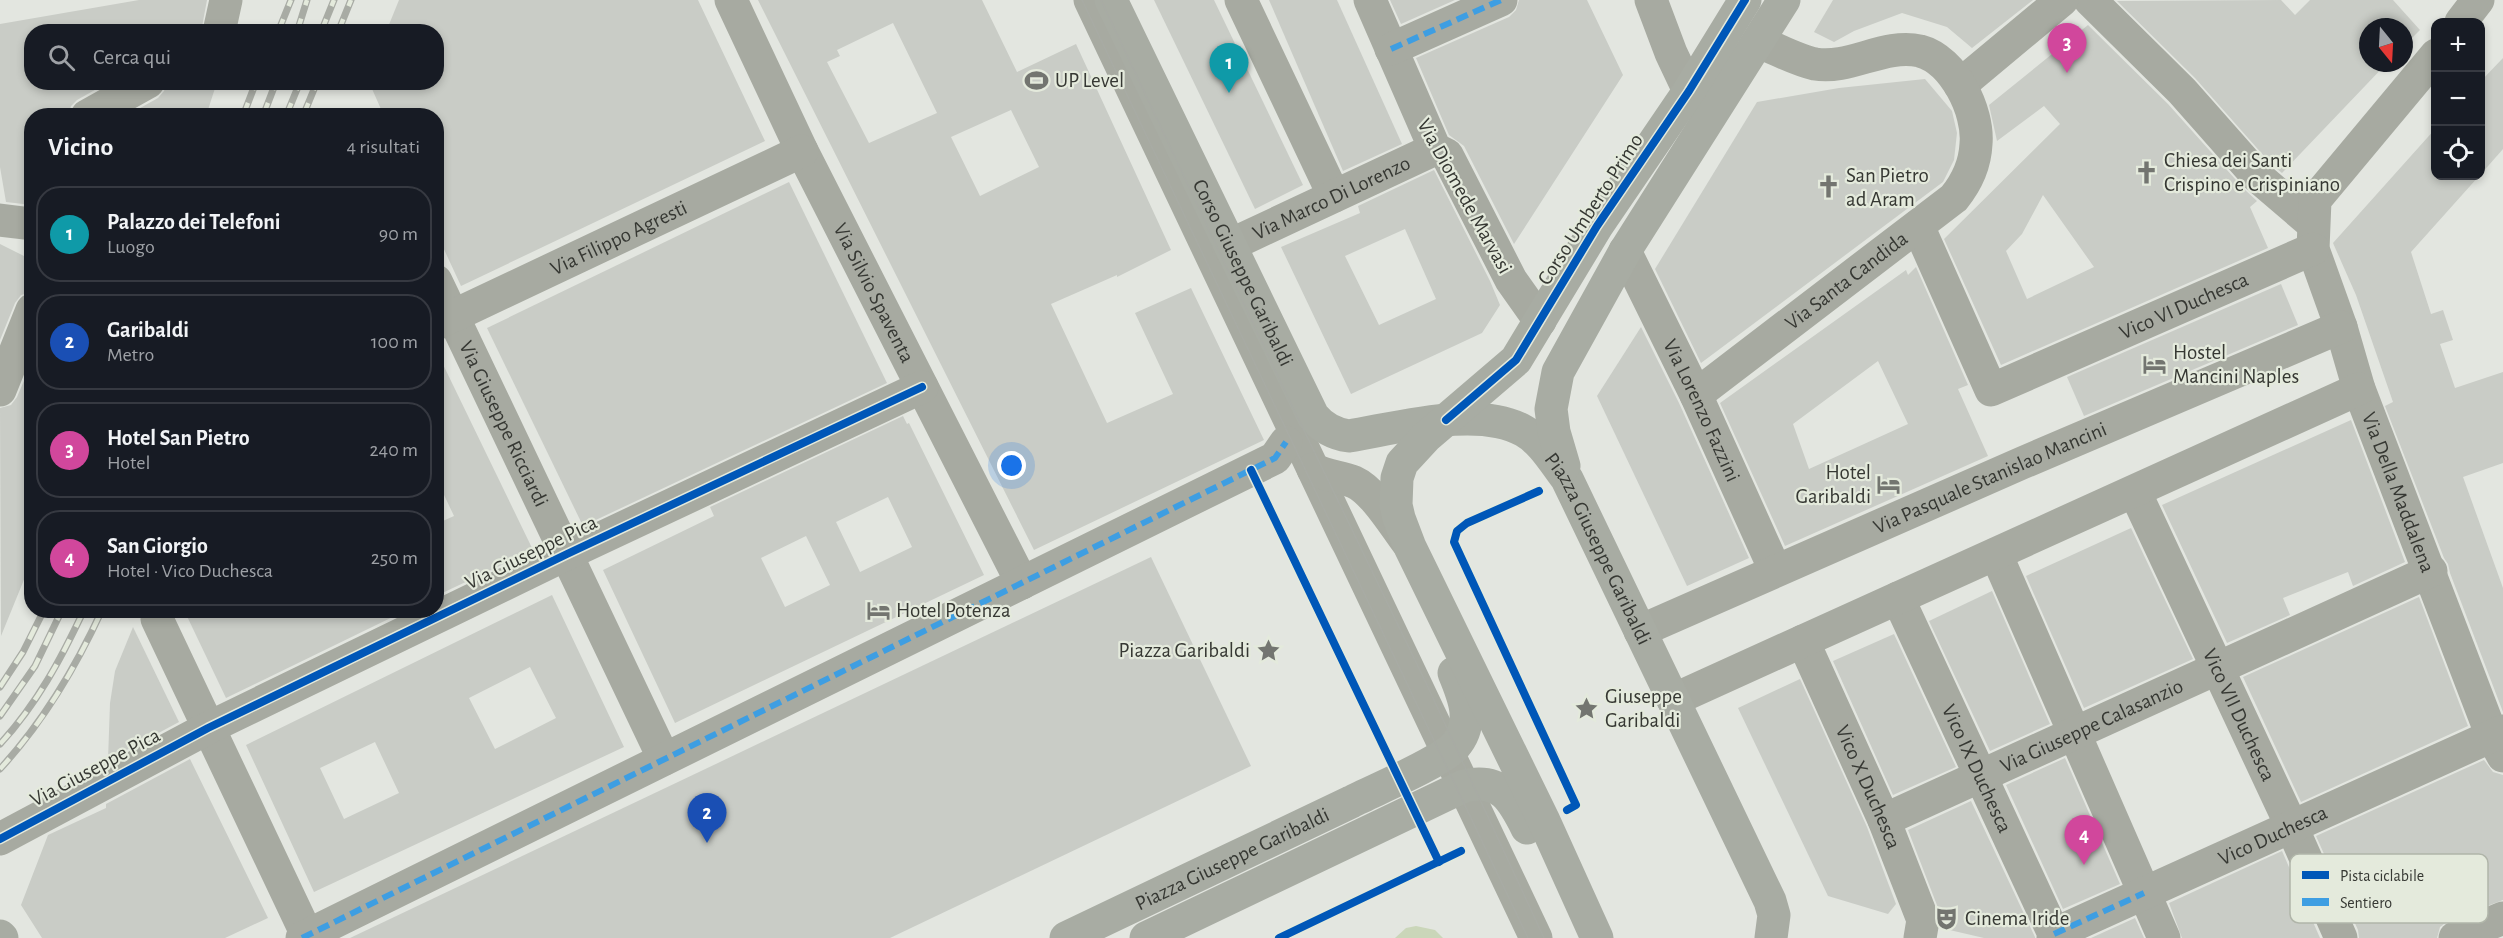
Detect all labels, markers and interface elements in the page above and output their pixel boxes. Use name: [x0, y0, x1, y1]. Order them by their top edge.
north arrow: [2359, 18, 2413, 72]
map controls: [2431, 18, 2485, 180]
button: +: [2431, 18, 2485, 72]
pin: 3: [2048, 23, 2086, 73]
search box: [24, 24, 444, 90]
icon: search: [45, 41, 78, 74]
pin: 1: [1210, 44, 1248, 93]
text: Cerca qui: [93, 46, 171, 68]
sports icon: UP Level: [1024, 67, 1050, 93]
place label: UP Level: [1055, 70, 1124, 91]
button: −: [2431, 72, 2485, 126]
street label: Via Diomede Marvasi: [1413, 115, 1516, 277]
button: locate: [2431, 126, 2485, 180]
street label: Corso Umberto Primo: [1534, 130, 1647, 289]
text: Vicino: [48, 134, 113, 160]
text: 4 risultati: [346, 137, 420, 157]
place label: Chiesa dei Santi Crispino e Crispiniano: [2164, 150, 2340, 195]
street label: Via Marco Di Lorenzo: [1249, 152, 1413, 244]
church icon: Chiesa dei Santi Crispino e Crispiniano: [2133, 159, 2159, 185]
place label: San Pietro ad Aram: [1846, 165, 1929, 210]
church icon: San Pietro ad Aram: [1815, 174, 1841, 200]
street label: Corso Giuseppe Garibaldi: [1189, 176, 1297, 370]
street label: Via Filippo Agresti: [547, 197, 690, 279]
text: Palazzo dei Telefoni: [107, 211, 281, 233]
street label: Via Silvio Spaventa: [830, 220, 918, 367]
text: 1: [66, 224, 73, 244]
text: 90 m: [379, 224, 418, 244]
street label: Via Santa Candida: [1781, 227, 1912, 334]
text: Luogo: [107, 237, 155, 257]
street label: Vico VI Duchesca: [2117, 269, 2252, 343]
text: Garibaldi: [107, 319, 189, 341]
text: 2: [65, 332, 74, 352]
text: 100 m: [371, 332, 418, 352]
street label: Via Lorenzo Fazzini: [1659, 336, 1744, 485]
street label: Via Giuseppe Ricciardi: [455, 338, 552, 510]
place label: Hostel Mancini Naples: [2173, 342, 2299, 387]
text: Metro: [107, 345, 154, 365]
hotel icon: Hostel Mancini Naples: [2142, 351, 2168, 377]
street label: Via Della Maddalena: [2358, 409, 2438, 576]
street label: Via Pasquale Stanislao Mancini: [1870, 418, 2110, 538]
text: Hotel San Pietro: [107, 427, 250, 449]
text: 3: [65, 440, 74, 460]
text: 240 m: [369, 440, 418, 460]
street label: Piazza Giuseppe Garibaldi: [1541, 449, 1655, 648]
your location: [997, 451, 1026, 480]
text: Hotel: [107, 453, 150, 473]
place label: Hotel Garibaldi: [1796, 462, 1871, 507]
hotel icon: Hotel Garibaldi: [1876, 471, 1902, 497]
street label: Via Giuseppe Pica: [462, 511, 601, 593]
text: San Giorgio: [107, 535, 208, 557]
text: 4: [64, 548, 75, 568]
text: 250 m: [371, 548, 418, 568]
text: Hotel · Vico Duchesca: [107, 561, 273, 581]
hotel icon: Hotel Potenza: [865, 597, 891, 623]
place label: Hotel Potenza: [896, 600, 1011, 621]
place icon: Piazza Garibaldi: [1255, 637, 1281, 663]
place label: Piazza Garibaldi: [1118, 640, 1250, 661]
street label: Vico VII Duchesca: [2199, 645, 2279, 785]
street label: Via Giuseppe Calasanzio: [1997, 675, 2186, 777]
place label: Giuseppe Garibaldi: [1605, 686, 1682, 731]
place icon: Giuseppe Garibaldi: [1574, 695, 1600, 721]
street label: Vico IX Duchesca: [1938, 701, 2016, 836]
street label: Vico X Duchesca: [1831, 722, 1904, 852]
street label: Via Giuseppe Pica: [27, 724, 164, 811]
pin: 2: [688, 794, 726, 843]
street label: Vico Duchesca: [2215, 802, 2331, 869]
street label: Piazza Giuseppe Garibaldi: [1132, 804, 1333, 914]
pin: 4: [2064, 816, 2104, 865]
legend: [2290, 854, 2488, 923]
text: Pista ciclabile: [2340, 868, 2424, 884]
text: Sentiero: [2340, 895, 2392, 911]
theatre icon: Cinema Iride: [1934, 905, 1960, 931]
place label: Cinema Iride: [1965, 908, 2069, 929]

